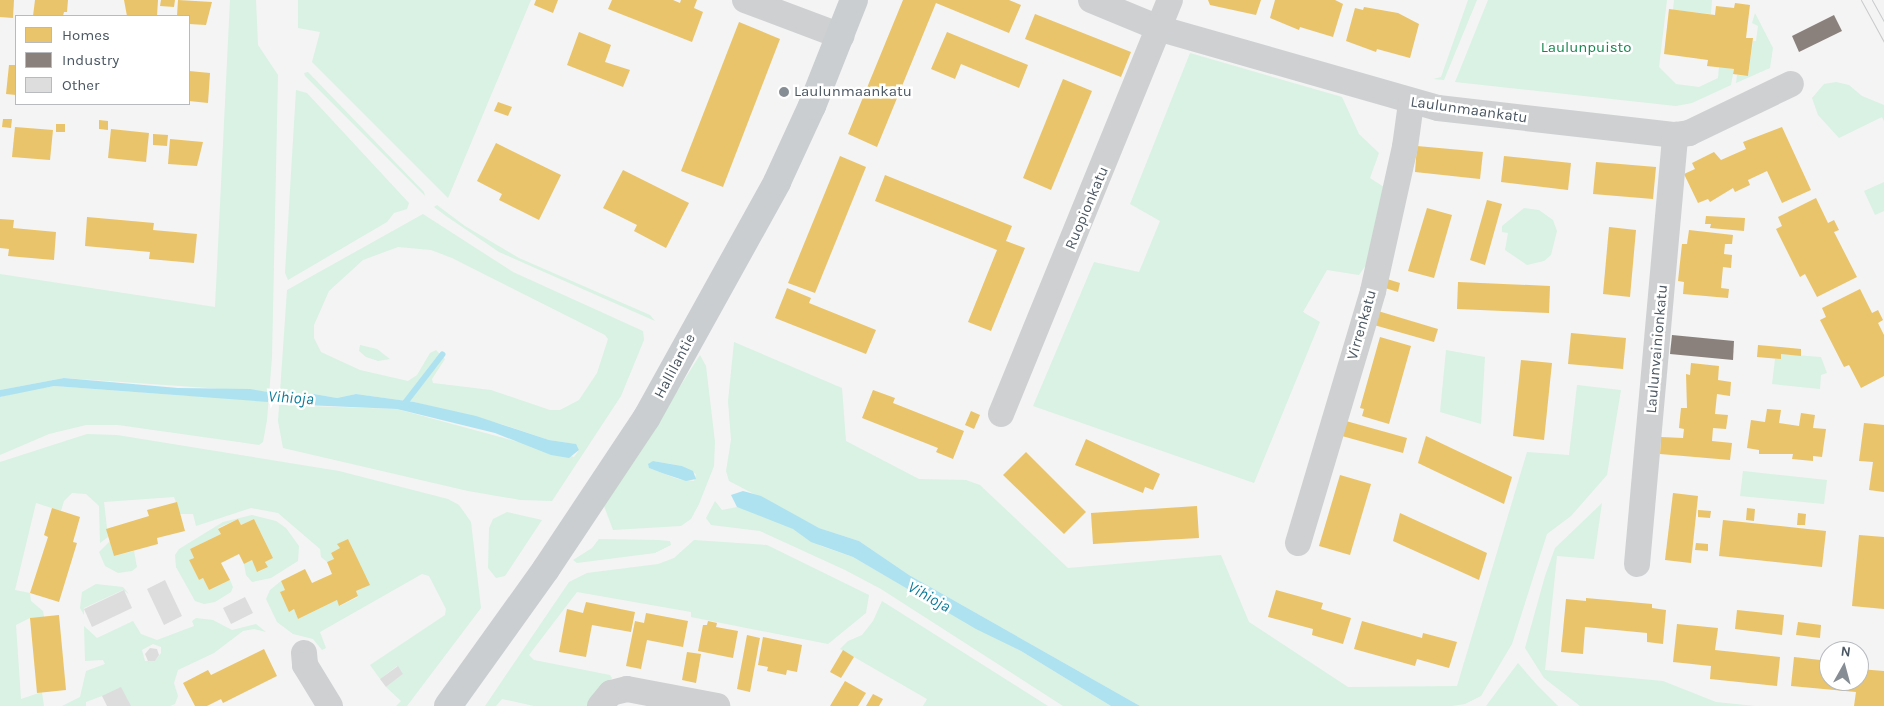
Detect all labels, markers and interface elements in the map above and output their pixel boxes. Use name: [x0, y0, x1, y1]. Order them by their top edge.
legend: [15, 15, 190, 105]
text: Homes: [62, 26, 110, 44]
park label: Laulunpuisto: [1541, 39, 1631, 57]
text: Industry: [62, 51, 119, 69]
text: Other: [62, 76, 100, 94]
place label: Laulunmaankatu: [794, 83, 912, 101]
marker: Laulunmaankatu: [778, 86, 790, 98]
street label: Laulunmaankatu: [1409, 93, 1529, 127]
street label: Ruopionkatu: [1061, 164, 1113, 252]
street label: Laulunvainionkatu: [1642, 284, 1672, 414]
street label: Virrenkatu: [1343, 288, 1381, 362]
street label: Hallilantie: [651, 331, 699, 401]
water label: Vihioja: [267, 387, 315, 409]
water label: Vihioja: [904, 577, 954, 617]
north arrow: [1819, 641, 1869, 691]
text: N: [1840, 643, 1852, 661]

